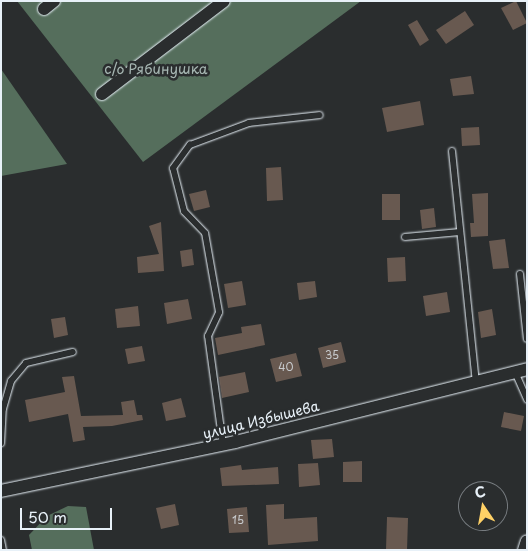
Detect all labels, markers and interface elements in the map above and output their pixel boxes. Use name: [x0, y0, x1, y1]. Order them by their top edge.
park label: с/о Рябинушка: [104, 61, 208, 77]
house number: 35: [325, 348, 339, 362]
house number: 40: [278, 360, 294, 374]
street label: улица Избышева: [201, 397, 321, 443]
text: С: [473, 480, 487, 503]
north arrow: [458, 481, 508, 531]
scale bar: [22, 498, 115, 530]
text: 50 m: [28, 505, 67, 528]
house number: 15: [232, 513, 244, 527]

